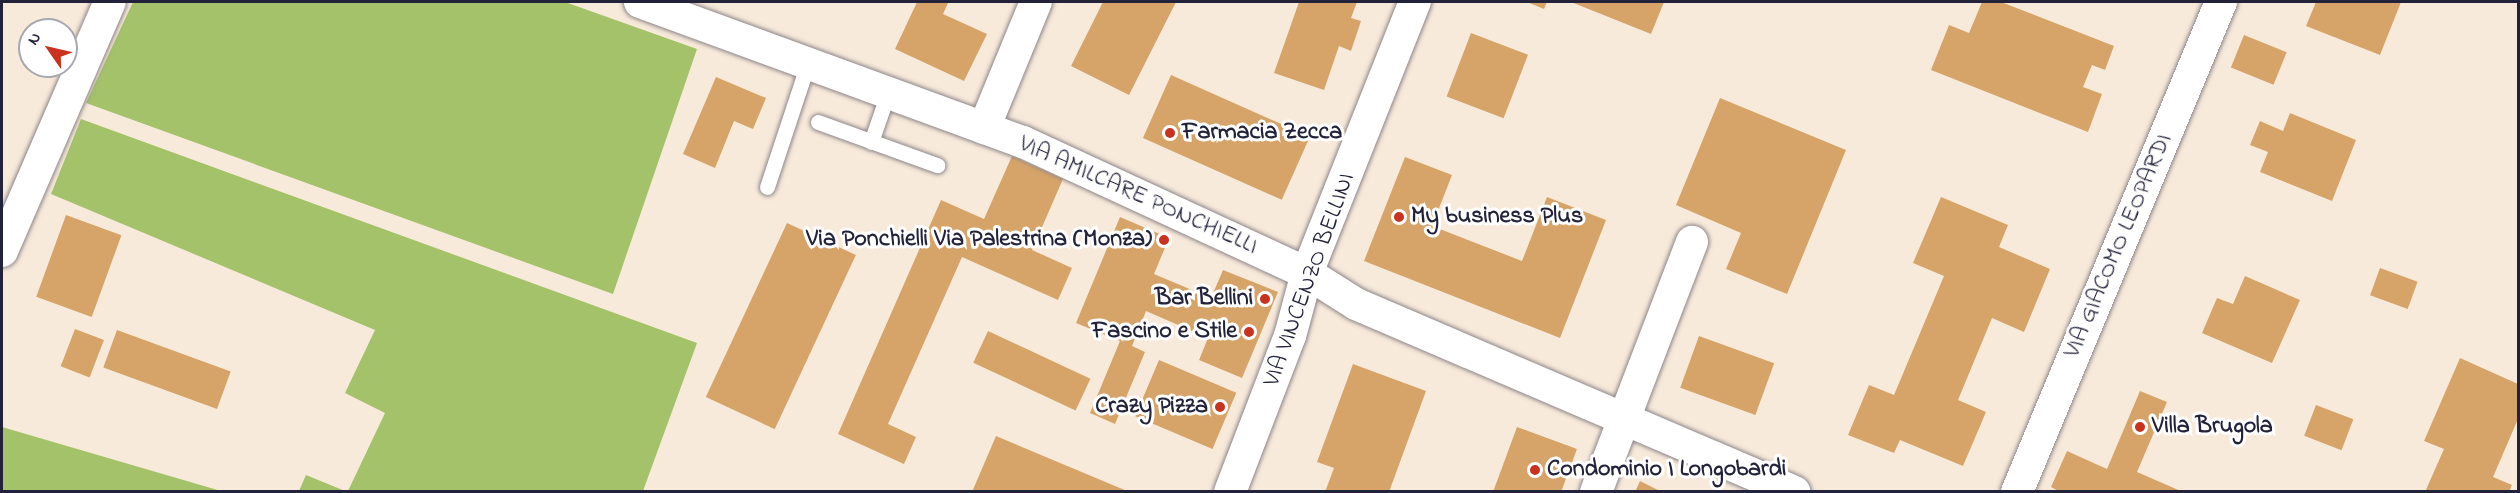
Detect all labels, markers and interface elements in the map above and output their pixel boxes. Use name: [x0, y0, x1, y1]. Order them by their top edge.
north arrow: [18, 18, 78, 78]
text: N: [22, 28, 48, 50]
place label: Farmacia Zecca: [1182, 119, 1342, 147]
marker: Farmacia Zecca: [1163, 126, 1177, 140]
street label: VIA AMILCARE PONCHIELLI: [1014, 130, 1262, 262]
street label: VIA GIACOMO LEOPARDI: [2059, 130, 2179, 362]
street label: VIA VINCENZO BELLINI: [1258, 169, 1362, 391]
place label: My business Plus: [1411, 203, 1583, 231]
marker: My business Plus: [1392, 210, 1406, 224]
place label: Via Ponchielli Via Palestrina (Monza): [806, 226, 1152, 254]
marker: Via Ponchielli Via Palestrina (Monza): [1157, 233, 1171, 247]
place label: Bar Bellini: [1155, 285, 1253, 313]
marker: Bar Bellini: [1258, 292, 1272, 306]
place label: Fascino e Stile: [1092, 318, 1237, 346]
marker: Fascino e Stile: [1242, 325, 1256, 339]
place label: Crazy Pizza: [1095, 393, 1208, 421]
marker: Crazy Pizza: [1213, 400, 1227, 414]
place label: Villa Brugola: [2152, 413, 2273, 441]
marker: Villa Brugola: [2133, 420, 2147, 434]
place label: Condominio I Longobardi: [1547, 456, 1786, 484]
marker: Condominio I Longobardi: [1528, 463, 1542, 477]

